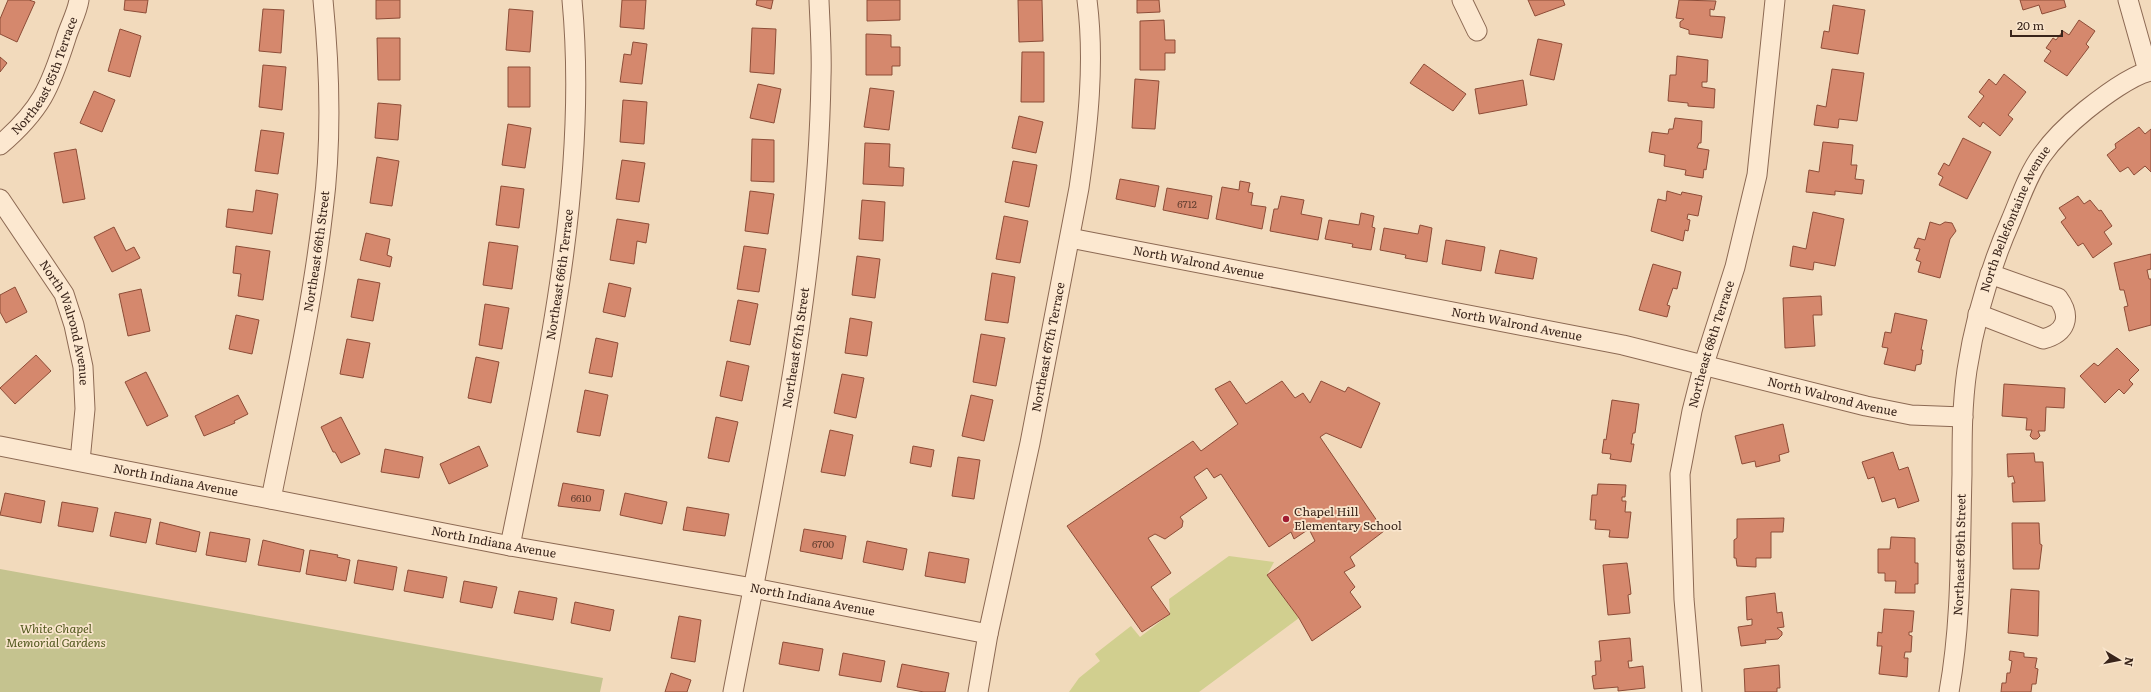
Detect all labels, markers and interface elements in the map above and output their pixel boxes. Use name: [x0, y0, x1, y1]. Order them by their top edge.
scale bar: [2011, 12, 2062, 38]
street label: Northeast 65th Terrace: [7, 14, 81, 138]
text: 20 m: [2017, 16, 2044, 34]
street label: North Bellefontaine Avenue: [1975, 141, 2054, 294]
street label: Northeast 66th Street: [298, 189, 333, 313]
house number: 6712: [1177, 196, 1197, 211]
street label: Northeast 66th Terrace: [541, 208, 577, 341]
street label: North Walrond Avenue: [1132, 240, 1266, 283]
street label: North Walrond Avenue: [36, 256, 94, 386]
street label: Northeast 68th Terrace: [1683, 278, 1738, 410]
street label: Northeast 67th Terrace: [1026, 281, 1069, 413]
street label: Northeast 67th Street: [777, 286, 813, 409]
street label: North Walrond Avenue: [1450, 302, 1584, 345]
street label: North Walrond Avenue: [1766, 372, 1899, 420]
street label: North Indiana Avenue: [112, 458, 240, 500]
house number: 6610: [571, 490, 592, 505]
street label: Northeast 69th Street: [1948, 493, 1970, 616]
place label: Chapel Hill Elementary School: [1294, 502, 1402, 534]
marker: Chapel Hill Elementary School: [1281, 514, 1291, 524]
street label: North Indiana Avenue: [430, 521, 558, 562]
house number: 6700: [812, 536, 834, 551]
street label: North Indiana Avenue: [749, 578, 877, 620]
park label: White Chapel Memorial Gardens: [6, 619, 106, 651]
north arrow: [2099, 640, 2139, 680]
text: N: [2121, 656, 2139, 668]

